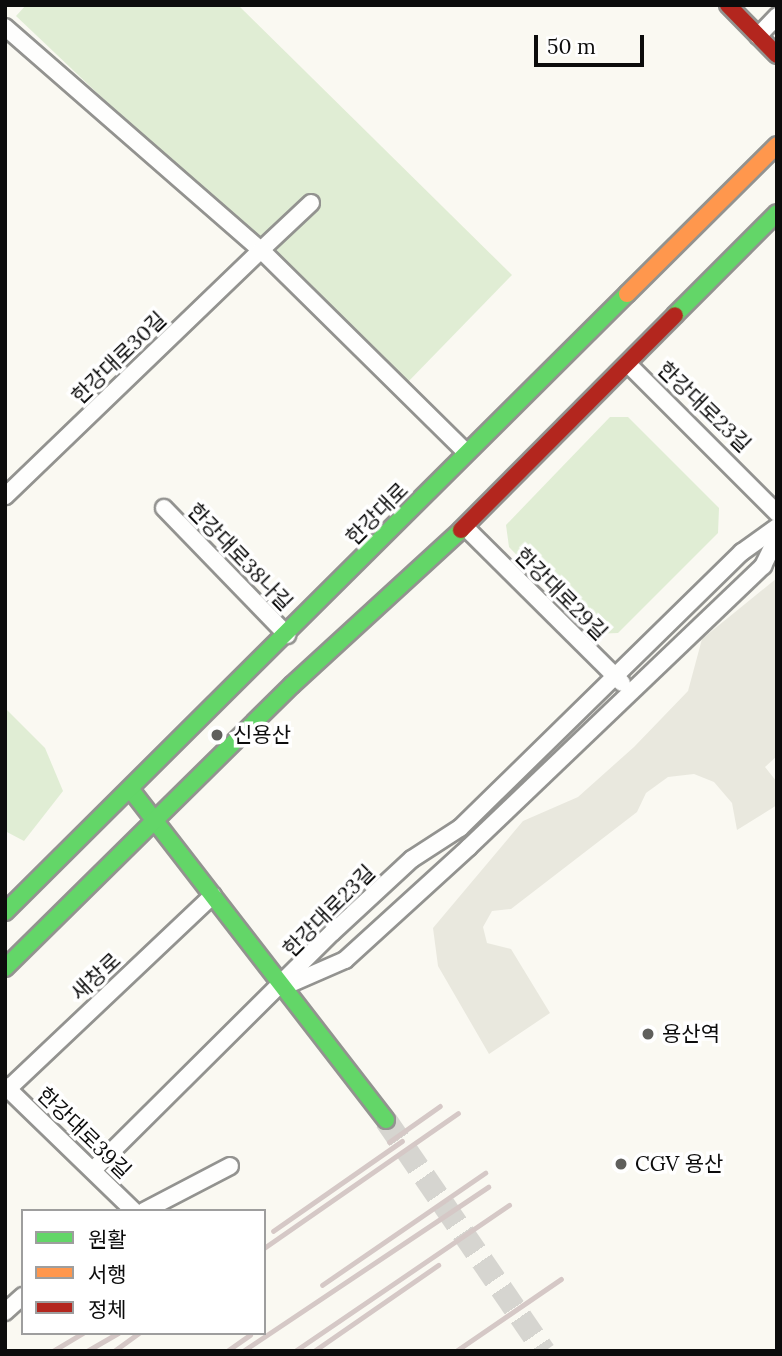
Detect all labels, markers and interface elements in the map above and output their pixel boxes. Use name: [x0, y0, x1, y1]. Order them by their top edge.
scale bar: [537, 21, 647, 65]
text: 50 m: [547, 33, 596, 60]
street label: 한강대로30길: [67, 307, 171, 409]
street label: 한강대로23길: [652, 357, 756, 457]
street label: 한강대로: [341, 478, 413, 550]
street label: 한강대로38나길: [183, 498, 297, 616]
street label: 한강대로29길: [510, 543, 612, 645]
place label: 신용산: [233, 722, 291, 748]
marker: 신용산: [207, 725, 227, 745]
street label: 한강대로23길: [278, 860, 380, 962]
street label: 새창로: [66, 948, 126, 1006]
place label: 용산역: [662, 1021, 720, 1047]
marker: 용산역: [640, 1026, 656, 1042]
street label: 한강대로39길: [32, 1082, 136, 1184]
place label: CGV 용산: [635, 1151, 723, 1177]
marker: CGV 용산: [613, 1156, 629, 1172]
legend: [21, 1209, 266, 1335]
text: 원활: [88, 1226, 127, 1253]
text: 서행: [88, 1261, 127, 1288]
text: 정체: [88, 1296, 127, 1323]

